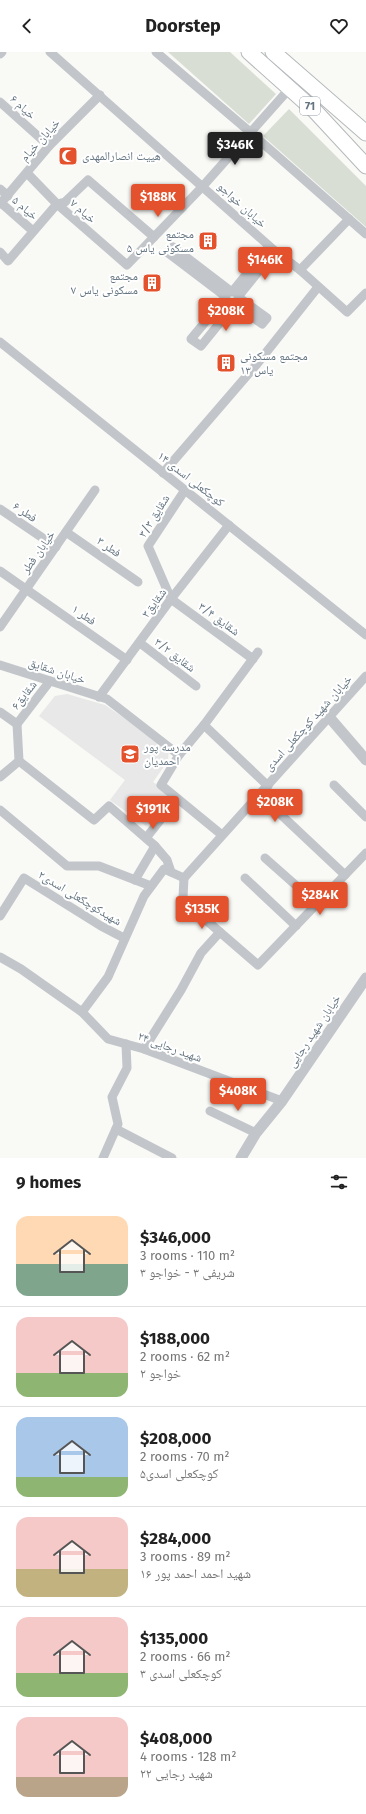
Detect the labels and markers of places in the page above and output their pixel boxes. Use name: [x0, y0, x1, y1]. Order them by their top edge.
pin: $346K: [207, 132, 263, 166]
mosque icon: هییت انصارالمهدی: [57, 145, 79, 167]
place label: هییت انصارالمهدی: [82, 149, 161, 163]
pin: $188K: [130, 184, 186, 218]
place label: مجتمع مسکونی یاس ۵: [127, 227, 194, 255]
building icon: مجتمع مسکونی یاس ۵: [197, 230, 219, 252]
pin: $146K: [237, 247, 293, 281]
place label: مجتمع مسکونی یاس ۷: [71, 269, 138, 297]
building icon: مجتمع مسکونی یاس ۷: [141, 272, 163, 294]
pin: $208K: [198, 298, 254, 332]
place label: مجتمع مسکونی یاس ۱۳: [240, 349, 308, 377]
building icon: مجتمع مسکونی یاس ۱۳: [215, 352, 237, 374]
place label: مدرسه پور احمدیان: [143, 740, 191, 768]
school or university icon: مدرسه پور احمدیان: [119, 743, 141, 765]
pin: $208K: [247, 789, 303, 823]
pin: $191K: [125, 796, 181, 830]
pin: $284K: [292, 882, 348, 916]
pin: $135K: [174, 896, 230, 930]
pin: $408K: [210, 1078, 266, 1112]

